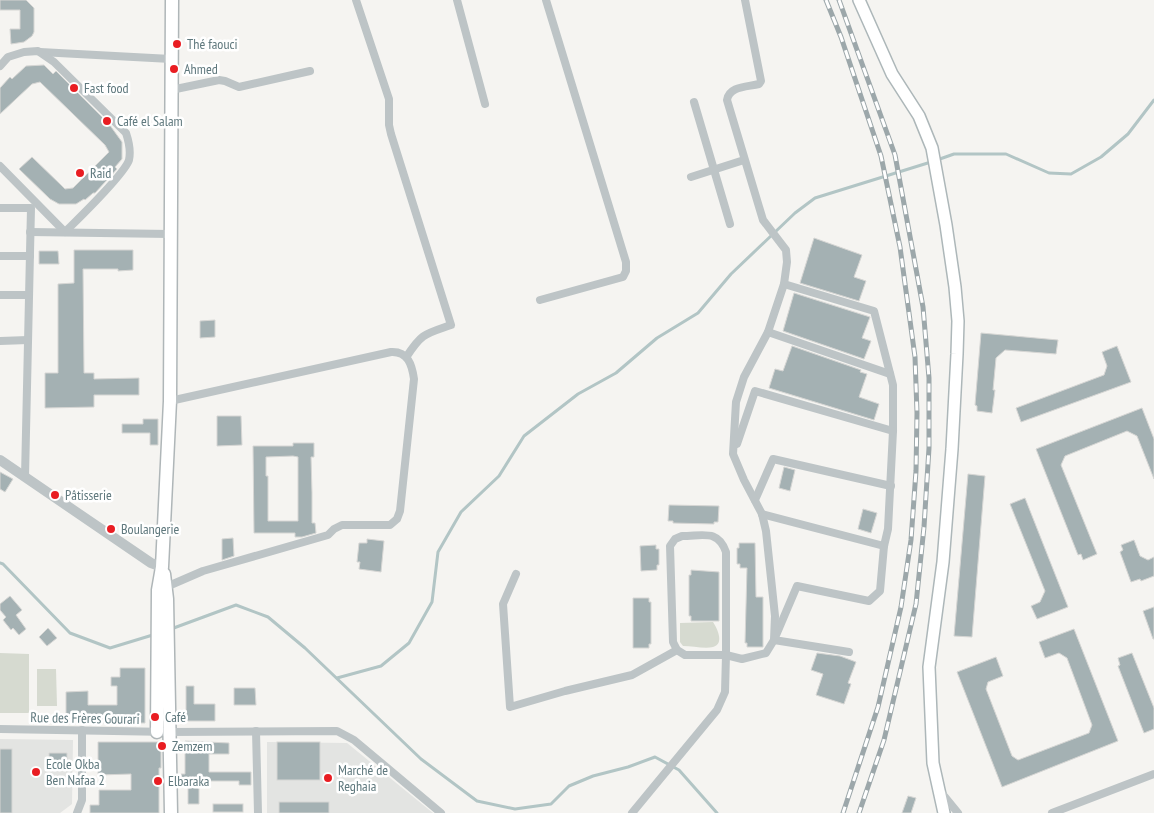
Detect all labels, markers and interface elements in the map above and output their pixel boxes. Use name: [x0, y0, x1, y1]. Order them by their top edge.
place label: Thé faouci: [187, 35, 238, 53]
marker: Thé faouci: [171, 38, 183, 50]
place label: Ahmed: [184, 60, 218, 78]
marker: Ahmed: [168, 63, 180, 75]
place label: Fast food: [84, 79, 129, 97]
marker: Fast food: [68, 82, 80, 94]
place label: Café el Salam: [117, 112, 183, 130]
marker: Café el Salam: [101, 115, 113, 127]
place label: Raid: [90, 164, 111, 182]
marker: Raid: [74, 167, 86, 179]
place label: Pâtisserie: [65, 486, 112, 504]
marker: Pâtisserie: [49, 489, 61, 501]
place label: Boulangerie: [121, 520, 179, 538]
marker: Boulangerie: [105, 523, 117, 535]
street label: Rue des Frères Gourari: [30, 708, 140, 728]
place label: Café: [165, 708, 186, 726]
marker: Café: [149, 711, 161, 723]
place label: Zemzem: [172, 737, 212, 755]
marker: Zemzem: [156, 740, 168, 752]
place label: Ecole Okba Ben Nafaa 2: [46, 755, 105, 789]
place label: Marché de Reghaia: [338, 761, 388, 795]
marker: Ecole Okba Ben Nafaa 2: [30, 766, 42, 778]
place label: Elbaraka: [168, 772, 209, 790]
marker: Marché de Reghaia: [322, 772, 334, 784]
marker: Elbaraka: [152, 775, 164, 787]

